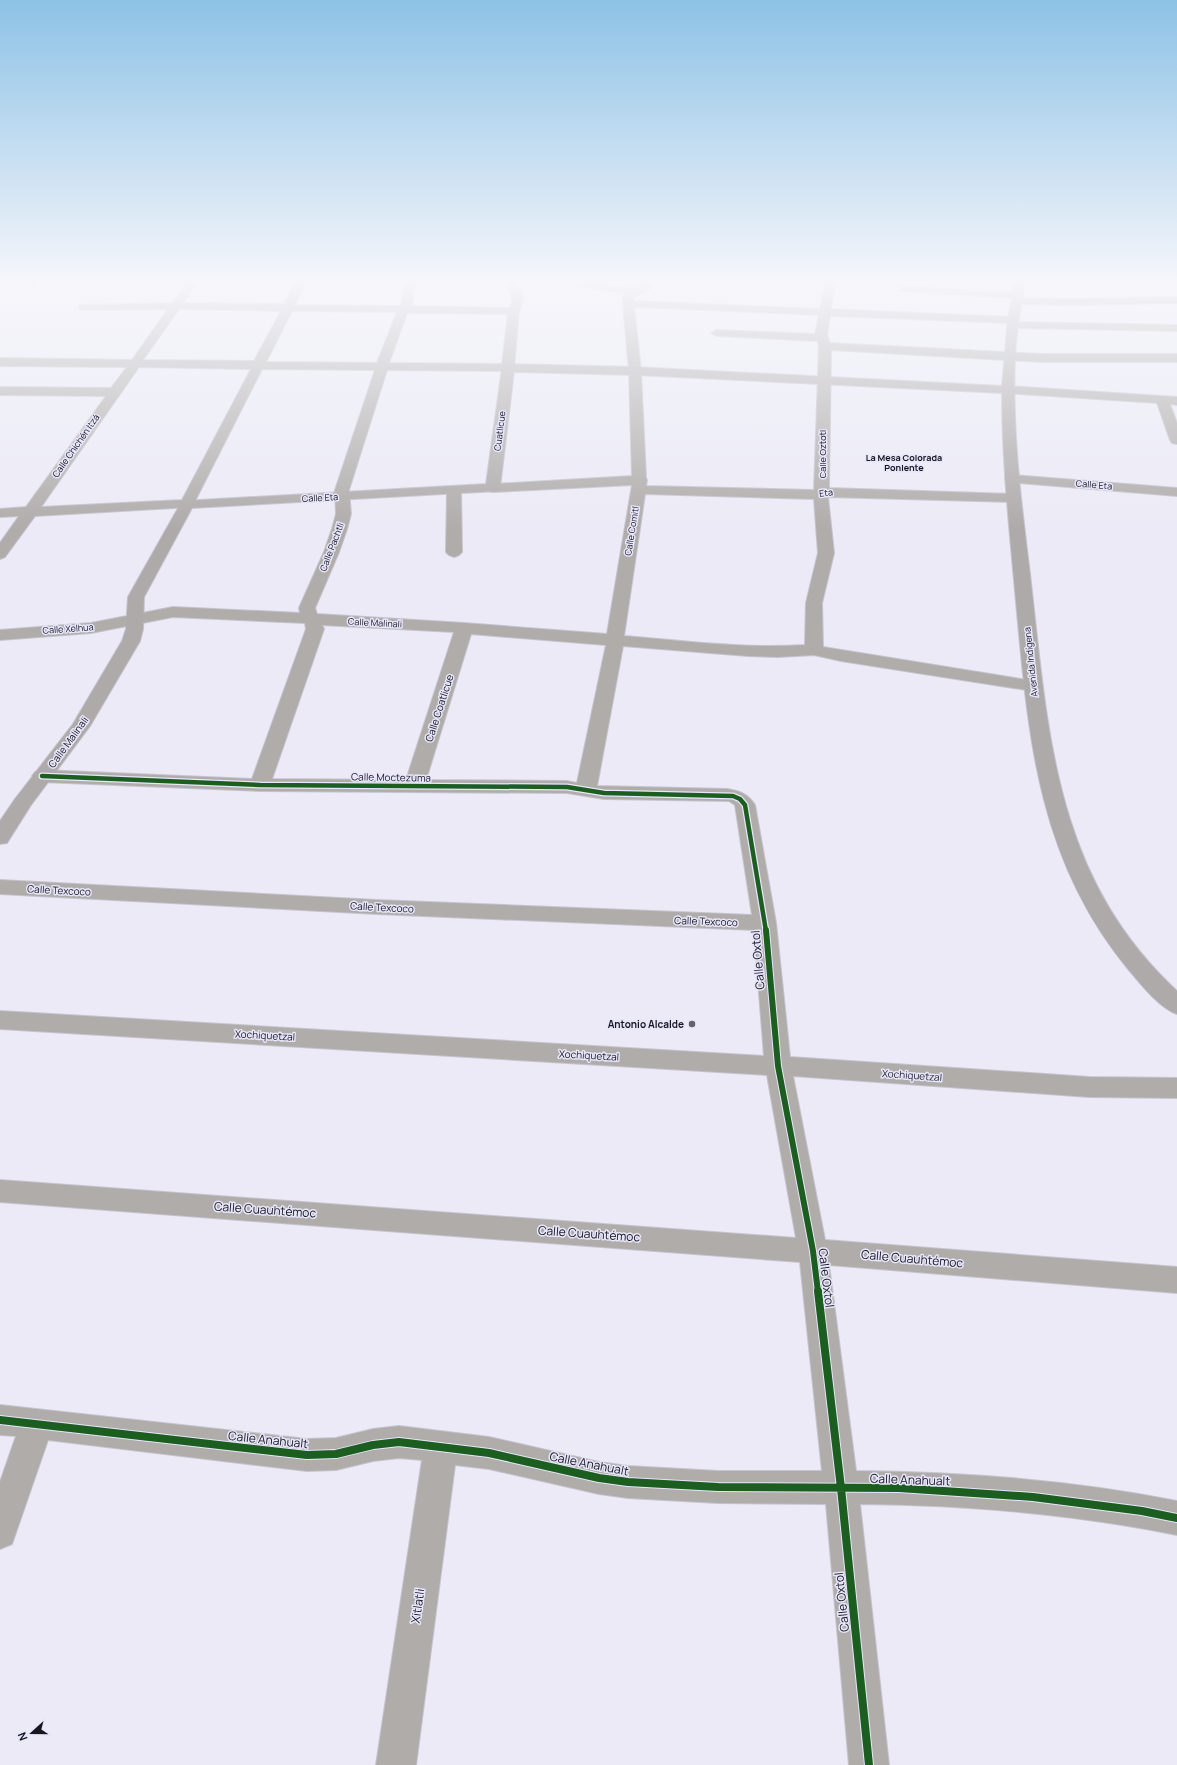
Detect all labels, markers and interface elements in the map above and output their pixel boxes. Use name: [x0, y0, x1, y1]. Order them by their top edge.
street label: Cuatlicue: [491, 410, 508, 452]
street label: Calle Chichén Itzá: [49, 412, 102, 480]
street label: Calle Oztotl: [816, 430, 829, 478]
district label: La Mesa Colorada Poniente: [866, 451, 942, 474]
street label: Calle Eta: [1075, 476, 1113, 493]
street label: Eta: [818, 485, 833, 500]
street label: Calle Eta: [301, 490, 339, 505]
street label: Calle Comitl: [621, 505, 642, 557]
street label: Calle Pachtli: [316, 521, 347, 573]
street label: Calle Malinali: [348, 615, 402, 630]
street label: Calle Xelhua: [42, 620, 94, 637]
street label: Avenida Indígena: [1020, 627, 1041, 698]
street label: Calle Coatlicue: [422, 672, 456, 743]
street label: Calle Malinali: [45, 714, 91, 770]
street label: Calle Moctezuma: [351, 769, 431, 785]
street label: Calle Texcoco: [27, 881, 91, 899]
street label: Calle Texcoco: [350, 898, 414, 916]
street label: Calle Texcoco: [674, 913, 738, 929]
street label: Calle Oxtol: [746, 930, 769, 990]
place label: Antonio Alcalde: [608, 1017, 684, 1031]
marker: Antonio Alcalde: [687, 1019, 697, 1029]
street label: Xochiquetzal: [235, 1026, 295, 1044]
street label: Xochiquetzal: [559, 1046, 619, 1064]
street label: Xochiquetzal: [881, 1066, 943, 1084]
street label: Calle Cuauhtémoc: [213, 1197, 317, 1222]
street label: Calle Cuauhtémoc: [537, 1221, 641, 1246]
street label: Calle Cuauhtémoc: [860, 1246, 964, 1271]
street label: Calle Oxtol: [814, 1247, 839, 1309]
street label: Calle Anahualt: [227, 1427, 309, 1452]
street label: Calle Anahualt: [548, 1448, 630, 1480]
street label: Calle Anahualt: [870, 1470, 951, 1489]
street label: Calle Oxtol: [830, 1572, 853, 1633]
street label: Xitlatli: [407, 1588, 428, 1624]
north arrow: [12, 1713, 52, 1753]
text: N: [14, 1730, 31, 1743]

